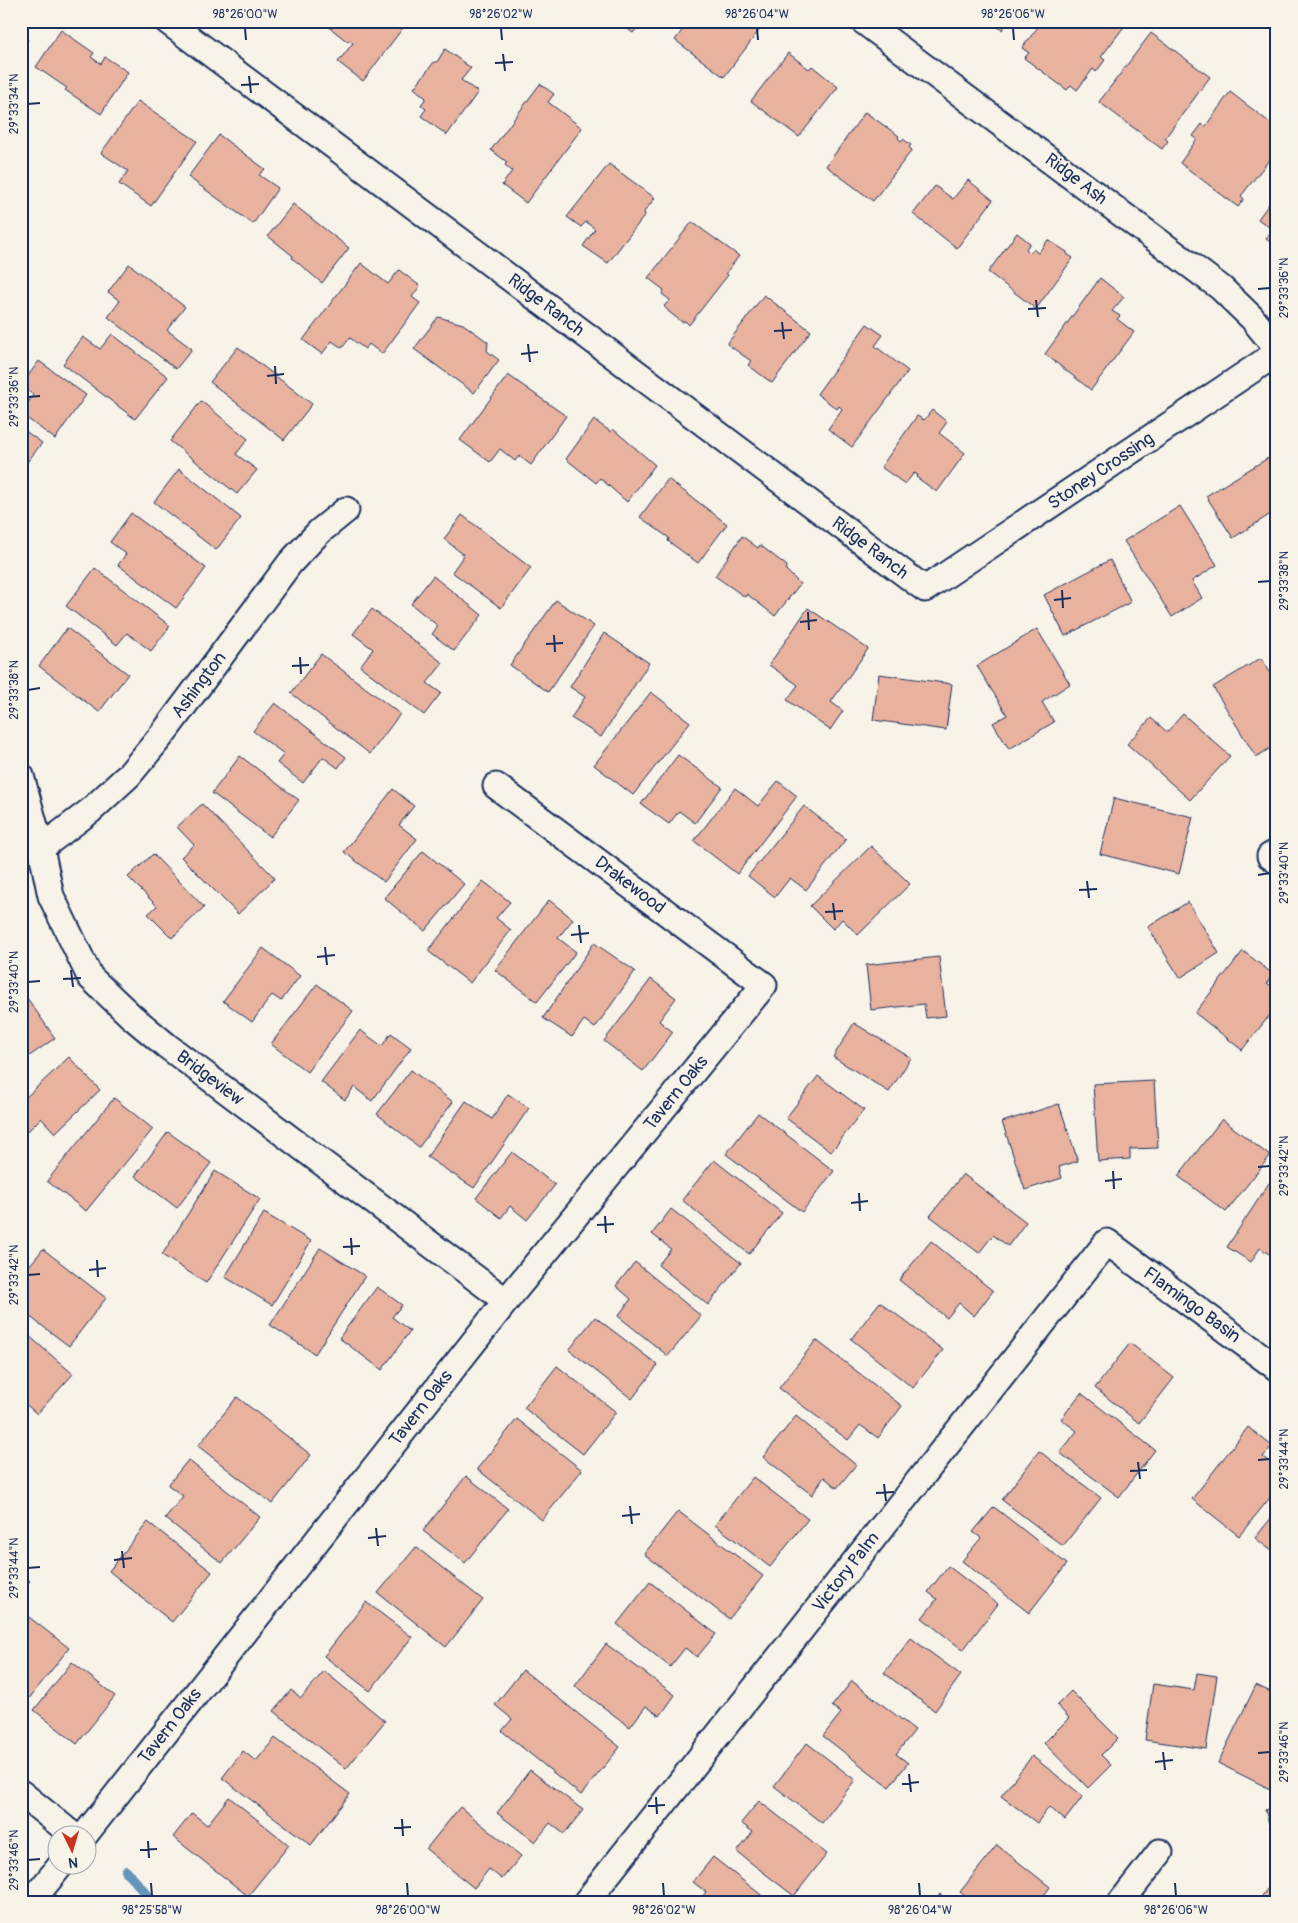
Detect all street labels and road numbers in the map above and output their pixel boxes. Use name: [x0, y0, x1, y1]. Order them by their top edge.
street label: Ridge Ash: [1040, 148, 1112, 210]
street label: Ridge Ranch: [503, 269, 589, 341]
street label: Stoney Crossing: [1044, 427, 1158, 515]
street label: Ridge Ranch: [827, 512, 913, 584]
street label: Ashington: [166, 647, 232, 723]
street label: Drakewood: [590, 851, 670, 919]
street label: Bridgeview: [172, 1045, 248, 1111]
street label: Tavern Oaks: [639, 1051, 713, 1135]
street label: Flamingo Basin: [1139, 1262, 1245, 1348]
street label: Tavern Oaks: [384, 1365, 458, 1451]
street label: Victory Palm: [807, 1527, 885, 1617]
street label: Tavern Oaks: [133, 1683, 207, 1769]

